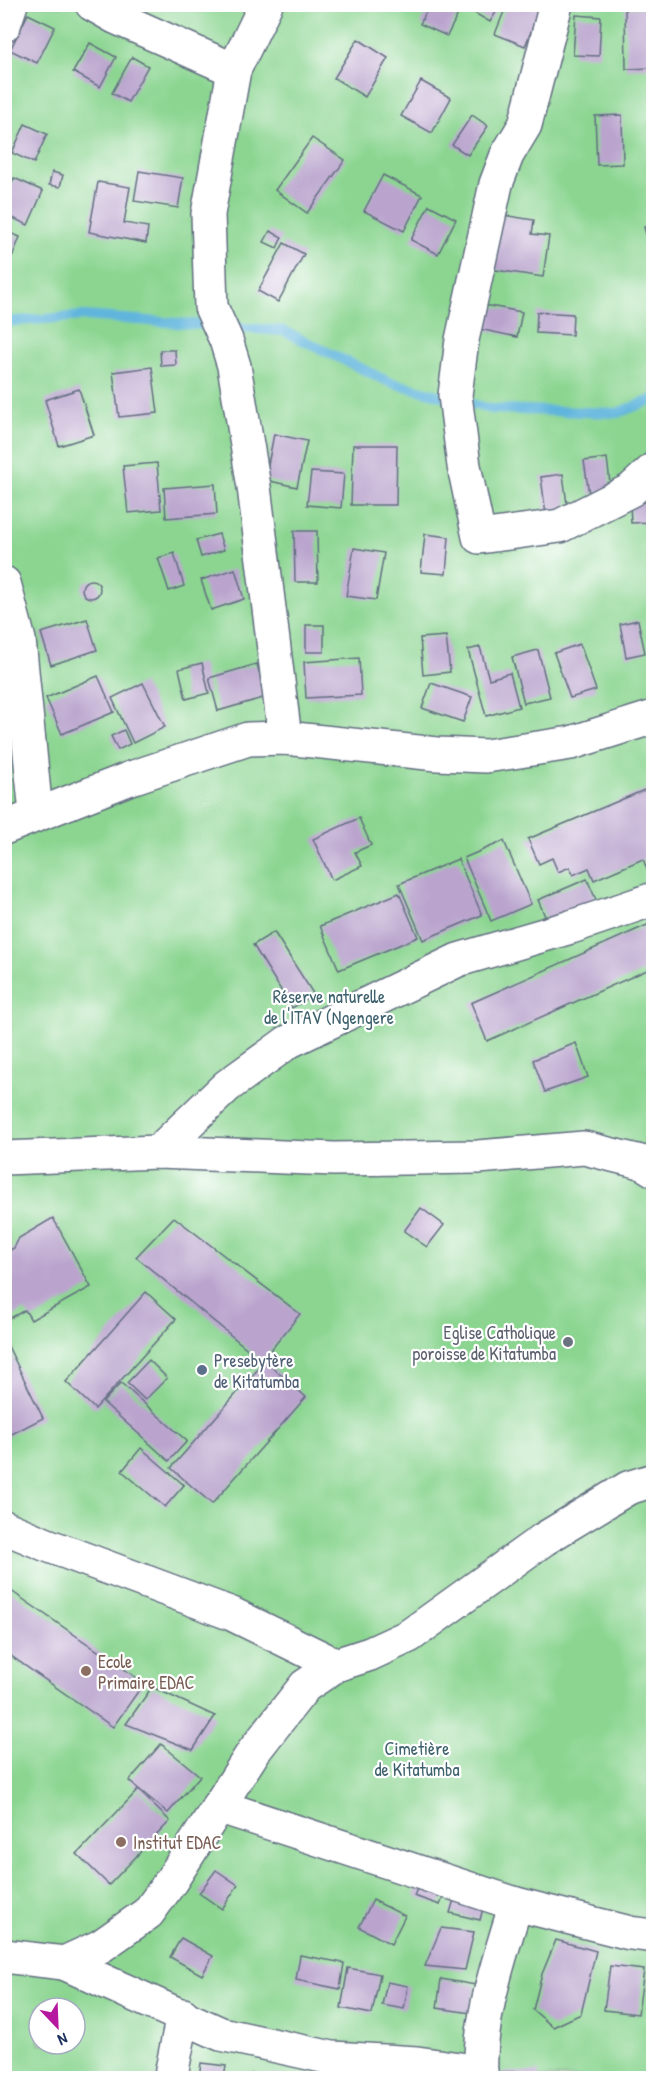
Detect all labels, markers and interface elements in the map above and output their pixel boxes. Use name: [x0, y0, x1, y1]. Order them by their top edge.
park label: Réserve naturelle de l'ITAV (Ngengere: [264, 984, 394, 1030]
place label: Eglise Catholique poroisse de Kitatumba: [413, 1320, 556, 1366]
marker: Eglise Catholique poroisse de Kitatumba: [561, 1335, 575, 1349]
place label: Presebytère de Kitatumba: [214, 1348, 299, 1394]
marker: Presebytère de Kitatumba: [195, 1363, 209, 1377]
place label: Ecole Primaire EDAC: [98, 1649, 194, 1695]
marker: Ecole Primaire EDAC: [79, 1664, 93, 1678]
park label: Cimetière de Kitatumba: [374, 1736, 460, 1782]
place label: Institut EDAC: [133, 1830, 222, 1855]
marker: Institut EDAC: [114, 1835, 128, 1849]
north arrow: [27, 1996, 87, 2056]
text: N: [54, 2028, 71, 2052]

